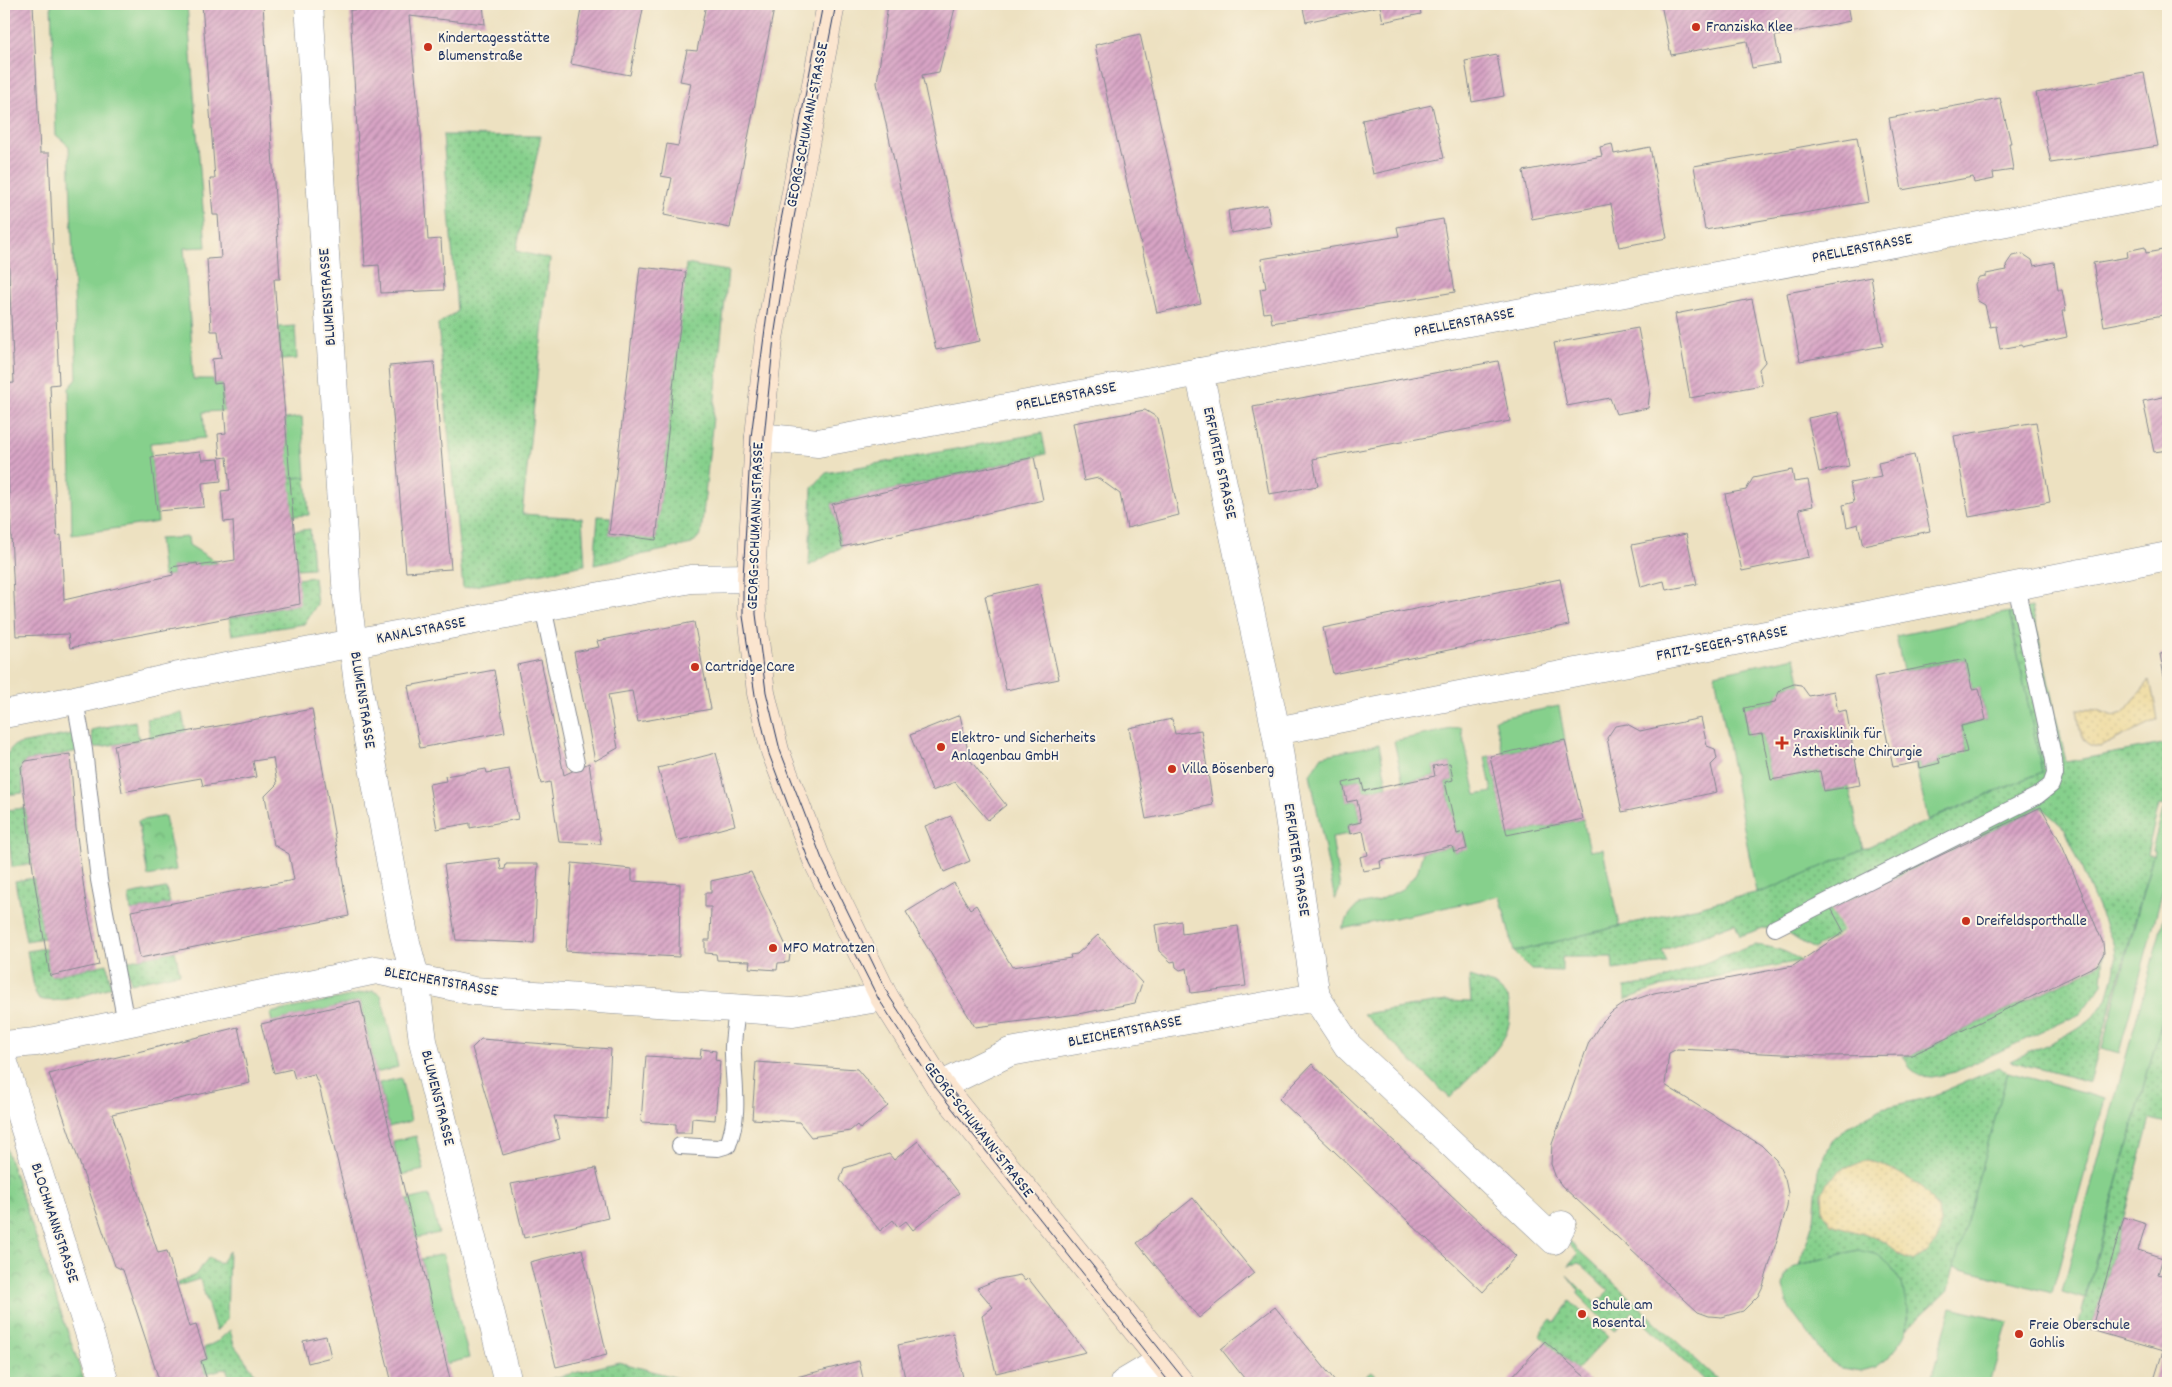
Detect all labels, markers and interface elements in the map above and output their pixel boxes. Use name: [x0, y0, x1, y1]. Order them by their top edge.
place label: Franziska Klee: [1706, 16, 1793, 39]
marker: Franziska Klee: [1690, 21, 1702, 33]
place label: Kindertagesstätte Blumenstraße: [438, 27, 550, 68]
street label: GEORG-SCHUMANN-STRASSE: [781, 40, 835, 209]
marker: Kindertagesstätte Blumenstraße: [422, 41, 434, 53]
street label: PRELLERSTRASSE: [1810, 228, 1915, 270]
street label: BLUMENSTRASSE: [313, 247, 343, 347]
street label: PRELLERSTRASSE: [1412, 302, 1517, 344]
street label: PRELLERSTRASSE: [1014, 376, 1119, 418]
street label: ERFURTER STRASSE: [1196, 405, 1242, 522]
street label: GEORG-SCHUMANN-STRASSE: [742, 441, 770, 610]
street label: KANALSTRASSE: [374, 611, 468, 651]
street label: FRITZ-SEGER-STRASSE: [1654, 620, 1790, 668]
street label: BLUMENSTRASSE: [343, 650, 381, 751]
place label: Cartridge Care: [705, 656, 795, 679]
marker: Cartridge Care: [689, 661, 701, 673]
place label: Praxisklinik für Ästhetische Chirurgie: [1793, 723, 1922, 764]
place label: Elektro- und Sicherheits Anlagenbau GmbH: [951, 727, 1096, 768]
marker: Praxisklinik für Ästhetische Chirurgie: [1775, 736, 1789, 750]
marker: Elektro- und Sicherheits Anlagenbau GmbH: [935, 741, 947, 753]
place label: Villa Bösenberg: [1182, 758, 1274, 781]
marker: Villa Bösenberg: [1166, 763, 1178, 775]
street label: ERFURTER STRASSE: [1277, 802, 1315, 919]
place label: Dreifeldsporthalle: [1976, 910, 2087, 933]
marker: Dreifeldsporthalle: [1960, 915, 1972, 927]
place label: MFO Matratzen: [783, 937, 875, 960]
marker: MFO Matratzen: [767, 942, 779, 954]
street label: BLEICHERTSTRASSE: [382, 961, 500, 1003]
street label: BLEICHERTSTRASSE: [1066, 1010, 1184, 1054]
street label: BLUMENSTRASSE: [414, 1048, 460, 1149]
street label: GEORG-SCHUMANN-STRASSE: [917, 1057, 1039, 1204]
street label: BLOCHMANNSTRASSE: [24, 1160, 84, 1287]
place label: Schule am Rosental: [1592, 1294, 1653, 1335]
marker: Schule am Rosental: [1576, 1308, 1588, 1320]
place label: Freie Oberschule Gohlis: [2029, 1314, 2130, 1355]
marker: Freie Oberschule Gohlis: [2013, 1328, 2025, 1340]

